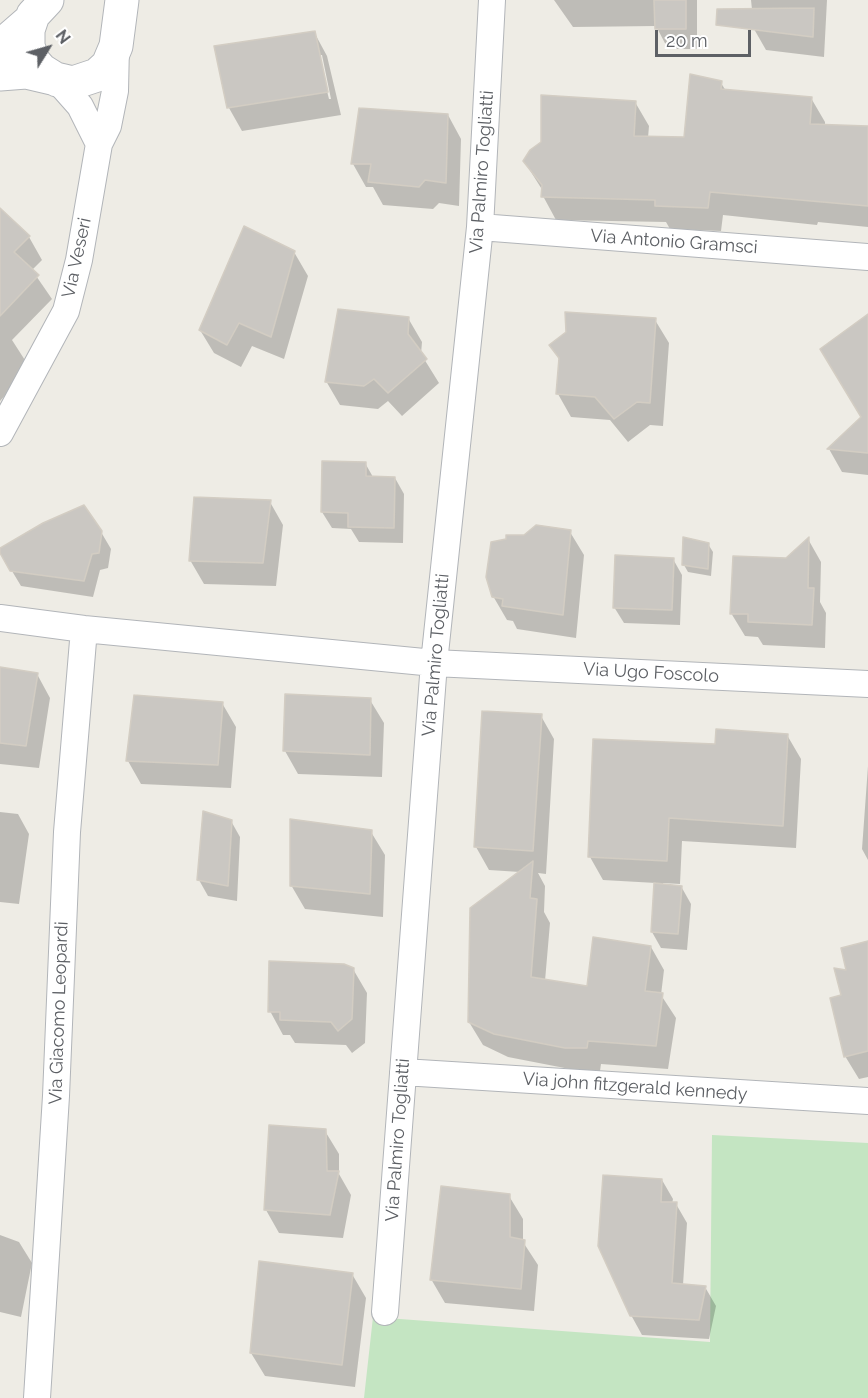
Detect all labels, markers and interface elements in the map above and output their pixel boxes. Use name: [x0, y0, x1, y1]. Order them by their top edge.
north arrow: [18, 18, 78, 78]
scale bar: [658, 18, 754, 56]
text: N: [52, 26, 74, 47]
text: 20 m: [666, 30, 708, 51]
street label: Via Palmiro Togliatti: [466, 90, 498, 254]
street label: Via Veseri: [58, 216, 96, 300]
street label: Via Antonio Gramsci: [590, 225, 758, 259]
street label: Via Palmiro Togliatti: [418, 573, 454, 737]
street label: Via Ugo Foscolo: [583, 659, 719, 687]
street label: Via Giacomo Leopardi: [45, 921, 73, 1105]
street label: Via Palmiro Togliatti: [382, 1058, 414, 1222]
street label: Via john fitzgerald kennedy: [522, 1068, 748, 1106]

